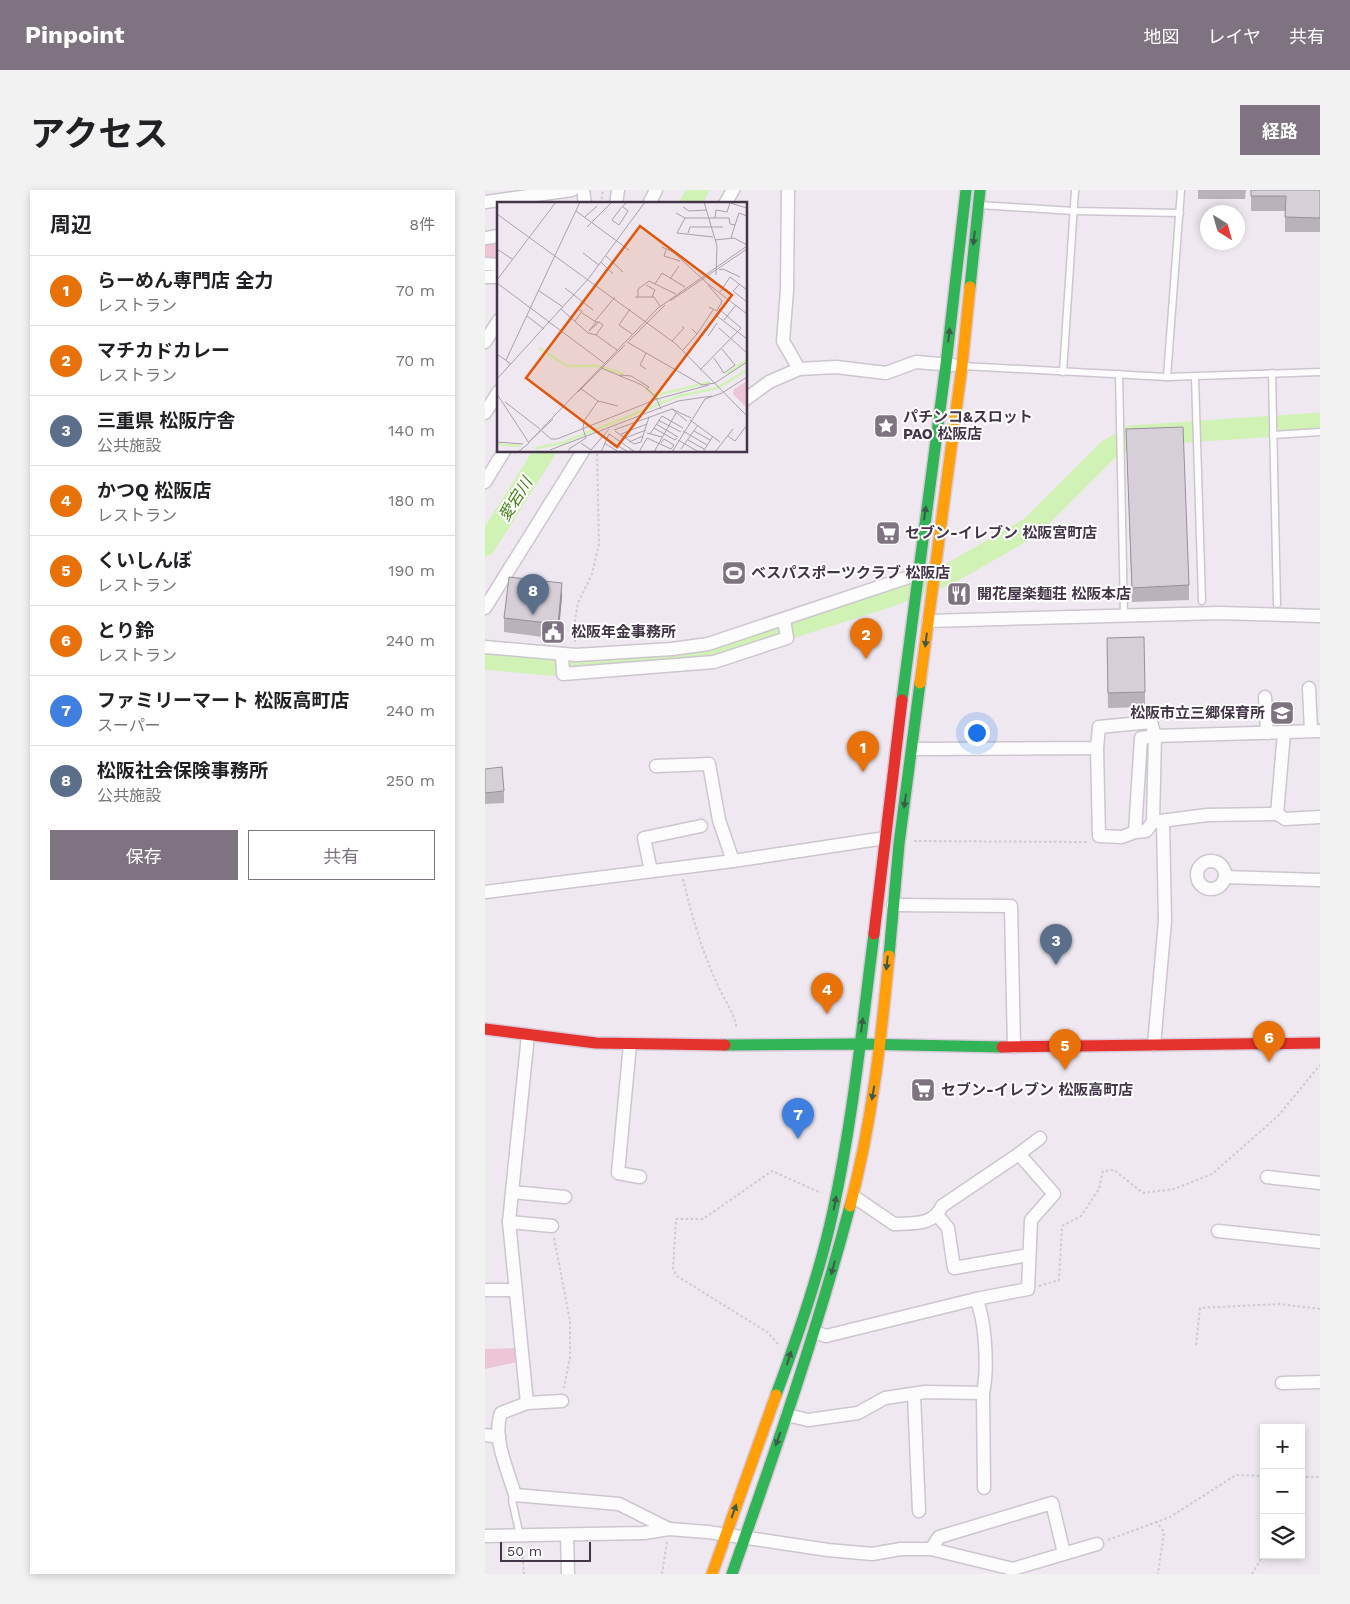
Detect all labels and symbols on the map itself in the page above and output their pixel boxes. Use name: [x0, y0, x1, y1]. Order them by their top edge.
inset map: [497, 202, 747, 452]
north arrow: [1200, 205, 1245, 250]
one-way arrow: [970, 231, 978, 247]
one-way arrow: [945, 327, 953, 343]
place label: パチンコ&スロット PAO 松阪店: [903, 408, 1033, 443]
place icon: パチンコ&スロット PAO 松阪店: [873, 413, 899, 439]
water label: 愛宕川: [495, 472, 537, 525]
one-way arrow: [922, 505, 930, 521]
supermarket icon: セブン-イレブン 松阪宮町店: [875, 520, 901, 546]
place label: セブン-イレブン 松阪宮町店: [905, 524, 1097, 542]
sports icon: ベスパスポーツクラブ 松阪店: [721, 560, 747, 586]
place label: ベスパスポーツクラブ 松阪店: [751, 564, 950, 582]
pin: 8: [517, 574, 549, 615]
restaurant icon: 開花屋楽麺荘 松阪本店: [946, 581, 972, 607]
place label: 開花屋楽麺荘 松阪本店: [977, 585, 1131, 603]
pin: 2: [850, 618, 882, 659]
public building icon: 松阪年金事務所: [540, 619, 566, 645]
place label: 松阪年金事務所: [571, 623, 676, 641]
one-way arrow: [922, 633, 930, 649]
school or university icon: 松阪市立三郷保育所: [1269, 700, 1295, 726]
place label: 松阪市立三郷保育所: [1130, 704, 1265, 722]
your location: [964, 720, 990, 746]
pin: 1: [847, 731, 879, 772]
one-way arrow: [901, 794, 909, 810]
pin: 3: [1040, 924, 1072, 965]
one-way arrow: [883, 955, 891, 971]
pin: 4: [811, 973, 843, 1014]
one-way arrow: [858, 1016, 866, 1032]
pin: 6: [1253, 1021, 1285, 1062]
pin: 5: [1049, 1029, 1081, 1070]
supermarket icon: セブン-イレブン 松阪高町店: [910, 1077, 936, 1103]
place label: セブン-イレブン 松阪高町店: [941, 1081, 1133, 1099]
one-way arrow: [869, 1085, 877, 1101]
pin: 7: [782, 1098, 814, 1139]
one-way arrow: [831, 1194, 839, 1210]
one-way arrow: [829, 1261, 837, 1276]
one-way arrow: [786, 1351, 793, 1366]
one-way arrow: [774, 1432, 781, 1447]
one-way arrow: [731, 1504, 738, 1519]
scale bar: [500, 1539, 591, 1562]

